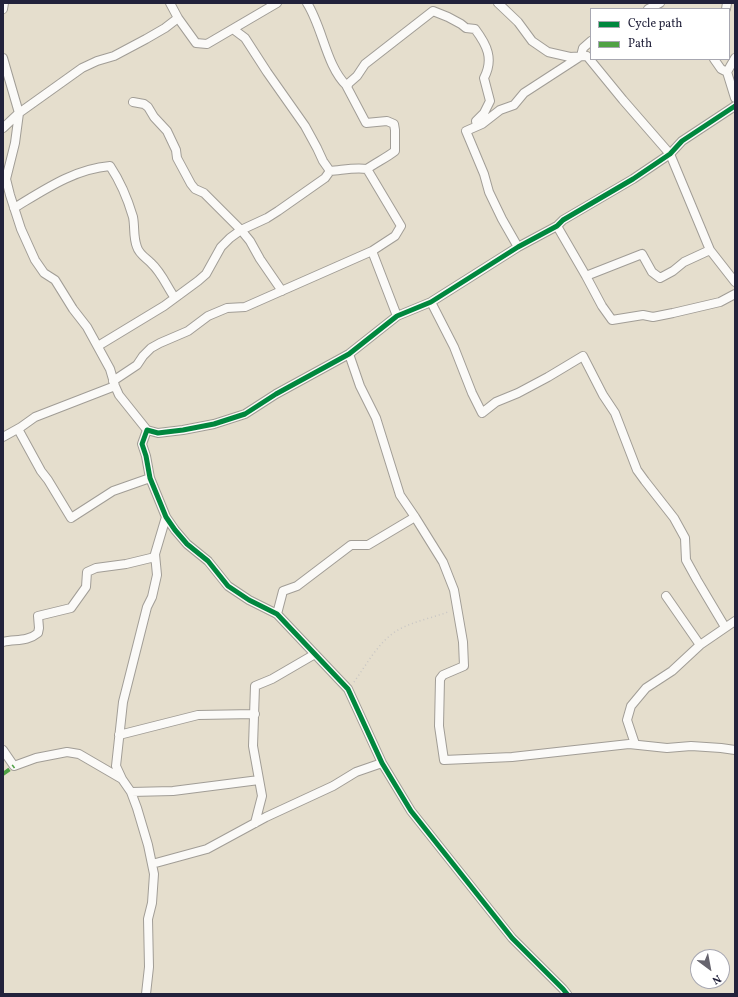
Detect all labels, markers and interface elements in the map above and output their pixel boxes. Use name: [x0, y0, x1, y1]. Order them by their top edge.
legend: [590, 8, 730, 60]
text: Cycle path: [628, 16, 683, 32]
text: Path: [628, 36, 652, 52]
north arrow: [690, 949, 730, 989]
text: N: [709, 970, 723, 987]

